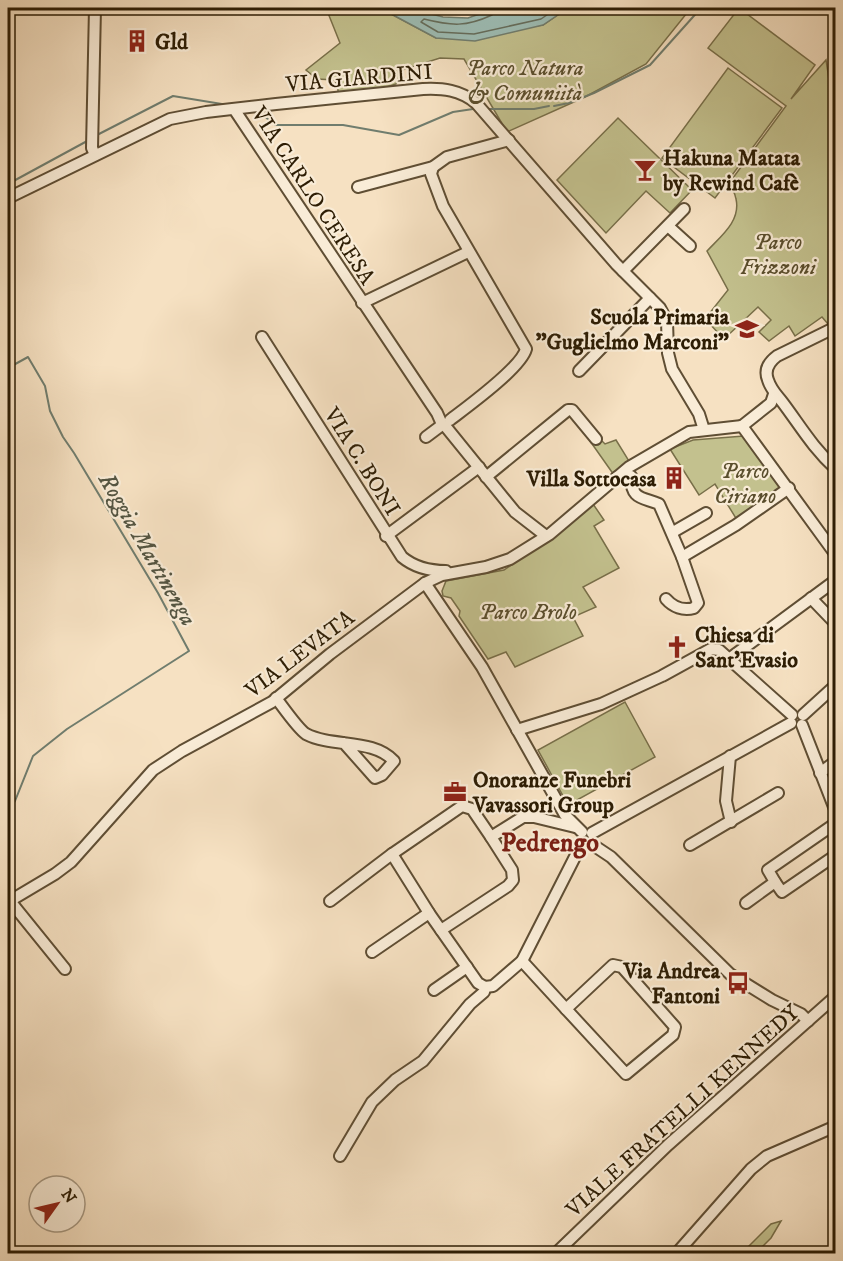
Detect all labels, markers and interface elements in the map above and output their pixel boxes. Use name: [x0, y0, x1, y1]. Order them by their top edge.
building icon: Gld: [124, 28, 150, 54]
place label: Gld: [155, 29, 189, 56]
park label: Parco Natura & Comuniità: [466, 55, 584, 107]
street label: VIA GIARDINI: [284, 59, 434, 98]
street label: VIA CARLO CERESA: [244, 101, 381, 291]
place label: Hakuna Matata by Rewind Cafè: [662, 145, 801, 197]
bar icon: Hakuna Matata by Rewind Cafè: [632, 157, 658, 183]
park label: Parco Frizzoni: [740, 229, 817, 281]
place label: Scuola Primaria "Guglielmo Marconi": [536, 304, 730, 356]
school or university icon: Scuola Primaria "Guglielmo Marconi": [734, 316, 760, 342]
street label: VIA C. BONI: [317, 402, 406, 521]
park label: Parco Ciriano: [714, 458, 776, 510]
building icon: Villa Sottocasa: [661, 465, 687, 491]
place label: Villa Sottocasa: [526, 466, 657, 493]
water label: Roggia Martinenga: [91, 467, 203, 631]
park label: Parco Brolo: [479, 599, 577, 626]
street label: VIA LEVATA: [239, 604, 361, 705]
place label: Chiesa di Sant'Evasio: [695, 622, 798, 674]
church icon: Chiesa di Sant'Evasio: [664, 634, 690, 660]
place label: Onoranze Funebri Vavassori Group: [472, 767, 631, 819]
office icon: Onoranze Funebri Vavassori Group: [442, 779, 468, 805]
district label: Pedrengo: [501, 827, 599, 860]
place label: Via Andrea Fantoni: [622, 958, 721, 1010]
bus stop icon: Via Andrea Fantoni: [725, 970, 751, 996]
street label: VIALE FRATELLI KENNEDY: [560, 998, 806, 1224]
north arrow: [27, 1174, 87, 1234]
text: N: [57, 1185, 81, 1207]

